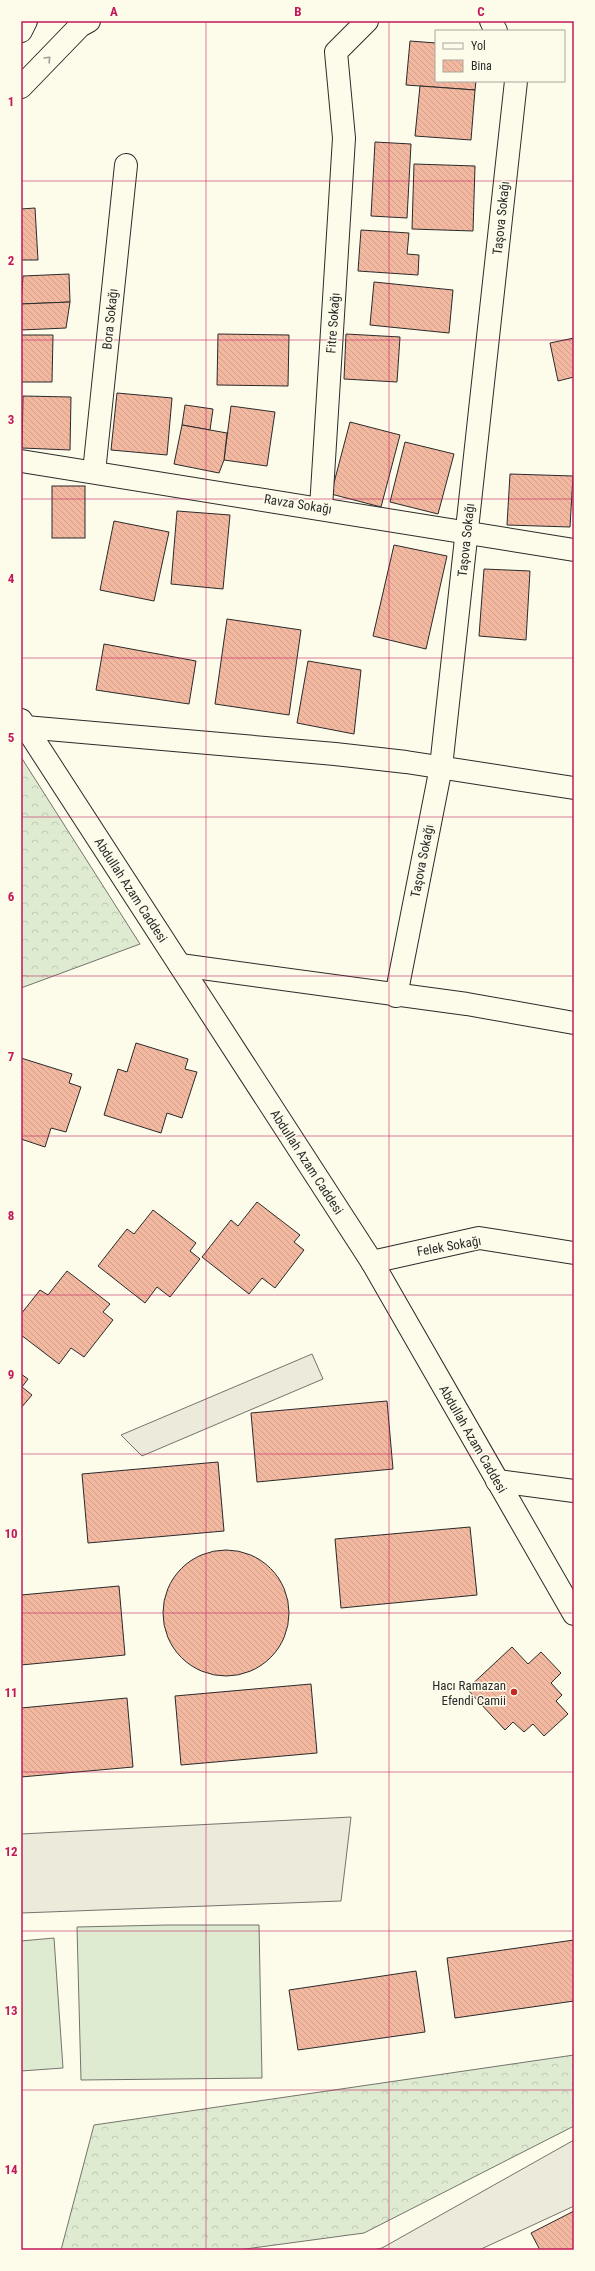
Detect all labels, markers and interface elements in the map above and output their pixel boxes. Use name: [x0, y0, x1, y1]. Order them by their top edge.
text: A: [110, 4, 118, 19]
text: B: [294, 4, 302, 19]
text: C: [477, 4, 485, 19]
legend: [435, 30, 565, 82]
text: Yol: [471, 39, 486, 53]
one-way arrow: [43, 56, 51, 64]
text: Bina: [471, 59, 492, 73]
text: 1: [8, 94, 14, 109]
street label: Taşova Sokağı: [490, 180, 512, 256]
text: 2: [8, 253, 15, 268]
street label: Bora Sokağı: [99, 288, 121, 350]
street label: Fitre Sokağı: [323, 292, 343, 354]
text: 3: [8, 412, 14, 427]
street label: Ravza Sokağı: [263, 491, 333, 517]
street label: Taşova Sokağı: [455, 502, 477, 578]
text: 4: [8, 571, 15, 586]
text: 5: [8, 730, 15, 745]
street label: Taşova Sokağı: [408, 823, 436, 899]
street label: Abdullah Azam Caddesi: [92, 835, 170, 945]
text: 6: [8, 889, 15, 904]
text: 7: [8, 1049, 15, 1064]
street label: Abdullah Azam Caddesi: [268, 1107, 346, 1217]
text: 8: [8, 1208, 14, 1223]
street label: Felek Sokağı: [416, 1233, 482, 1259]
text: 9: [8, 1367, 14, 1382]
street label: Abdullah Azam Caddesi: [436, 1382, 510, 1496]
text: 10: [4, 1526, 18, 1541]
place label: Hacı Ramazan Efendi Camii: [432, 1678, 506, 1708]
text: 11: [4, 1685, 18, 1700]
marker: Hacı Ramazan Efendi Camii: [509, 1687, 519, 1697]
text: 12: [4, 1844, 18, 1859]
text: 13: [4, 2003, 18, 2018]
text: 14: [4, 2162, 18, 2177]

